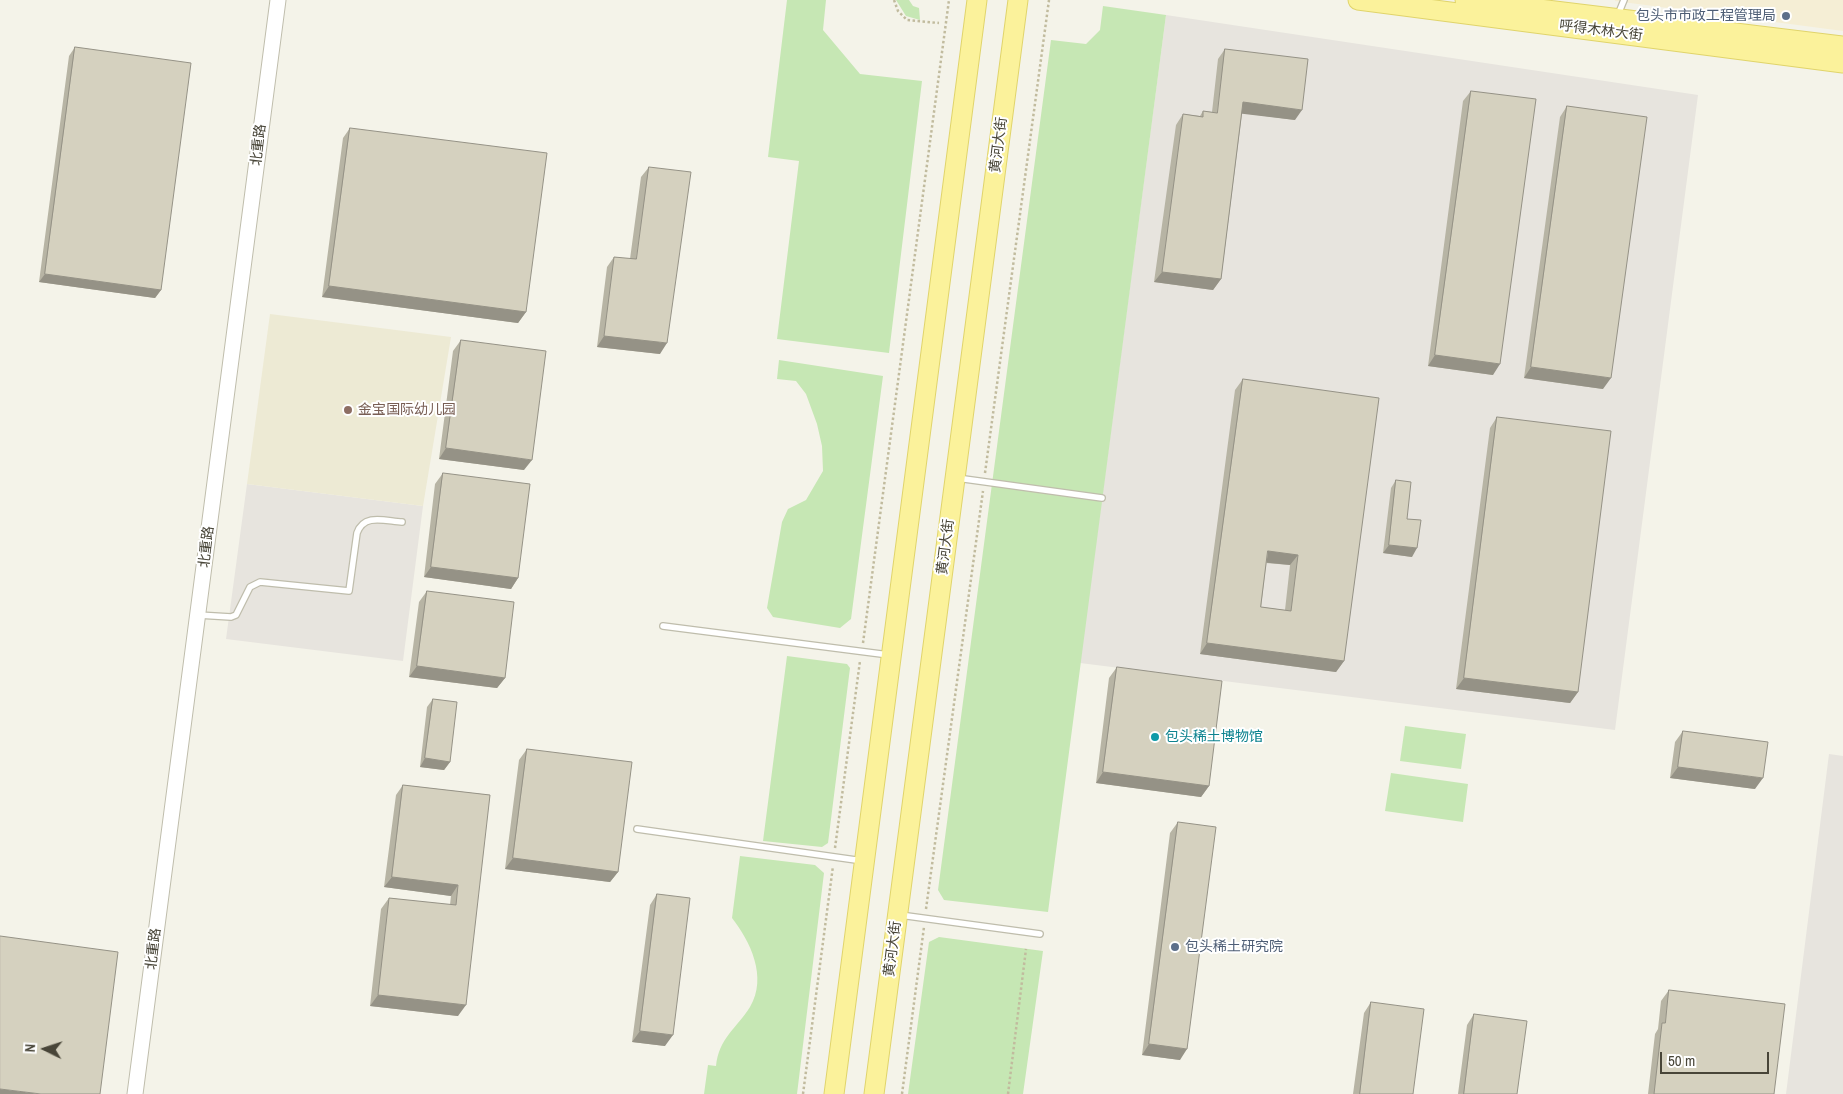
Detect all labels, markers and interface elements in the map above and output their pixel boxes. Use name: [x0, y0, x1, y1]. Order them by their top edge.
place label: 包头市市政工程管理局: [1636, 8, 1776, 24]
marker: 包头市市政工程管理局: [1780, 10, 1792, 22]
street label: 呼得木林大街: [1558, 18, 1644, 44]
street label: 黄河大街: [987, 116, 1011, 174]
street label: 北重路: [248, 123, 270, 167]
place label: 金宝国际幼儿园: [358, 402, 456, 418]
marker: 金宝国际幼儿园: [342, 404, 354, 416]
street label: 黄河大街: [934, 518, 958, 576]
street label: 北重路: [196, 525, 218, 569]
place label: 包头稀土博物馆: [1165, 729, 1263, 745]
marker: 包头稀土博物馆: [1149, 731, 1161, 743]
street label: 黄河大街: [881, 920, 905, 978]
street label: 北重路: [143, 927, 165, 971]
place label: 包头稀土研究院: [1185, 939, 1283, 955]
marker: 包头稀土研究院: [1169, 941, 1181, 953]
north arrow: [20, 1024, 70, 1074]
scale bar: [1663, 1042, 1772, 1074]
text: N: [21, 1043, 39, 1053]
text: 50 m: [1668, 1050, 1695, 1071]

